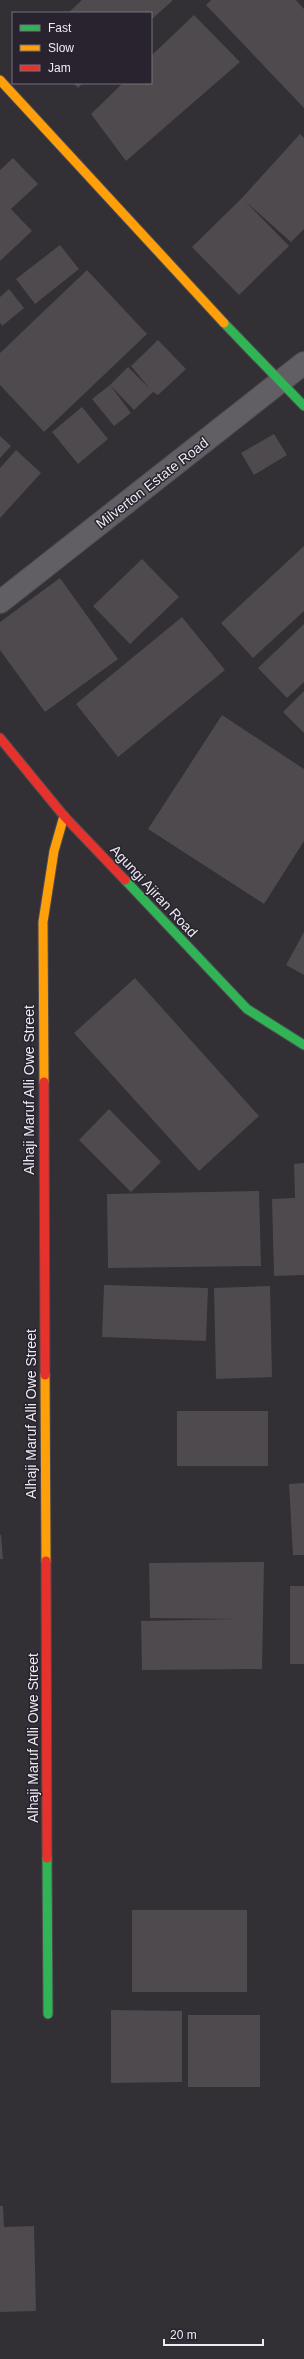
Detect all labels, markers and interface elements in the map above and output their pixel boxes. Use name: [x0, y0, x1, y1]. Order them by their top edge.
legend: [12, 12, 152, 84]
text: Fast: [48, 21, 72, 35]
text: Slow: [48, 41, 74, 55]
text: Jam: [48, 61, 71, 75]
street label: Milverton Estate Road: [93, 434, 211, 532]
street label: Agungi Ajiran Road: [107, 842, 201, 940]
street label: Alhaji Maruf Alli Owe Street: [21, 1005, 37, 1175]
street label: Alhaji Maruf Alli Owe Street: [23, 1329, 39, 1499]
street label: Alhaji Maruf Alli Owe Street: [25, 1653, 41, 1823]
scale bar: [164, 2321, 263, 2347]
text: 20 m: [170, 2328, 197, 2342]

